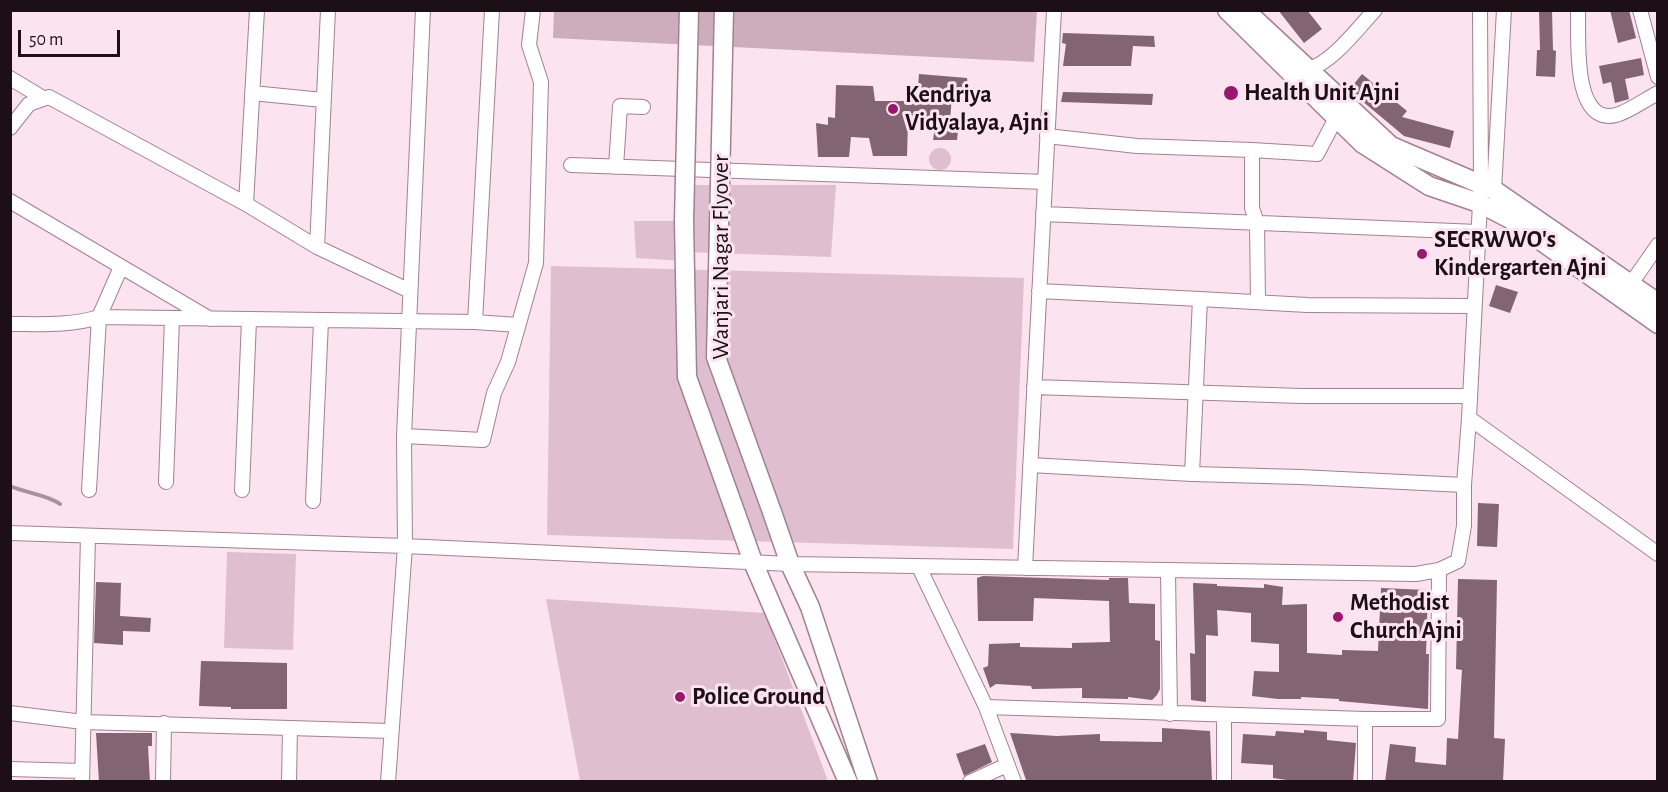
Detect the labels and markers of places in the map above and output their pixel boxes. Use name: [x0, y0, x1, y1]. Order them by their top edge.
place label: Health Unit Ajni: [1244, 79, 1400, 107]
place label: Kendriya Vidyalaya, Ajni: [905, 81, 1049, 137]
marker: Health Unit Ajni: [1222, 84, 1240, 102]
marker: Kendriya Vidyalaya, Ajni: [886, 102, 900, 116]
place label: SECRWWO's Kindergarten Ajni: [1434, 226, 1607, 282]
marker: SECRWWO's Kindergarten Ajni: [1415, 247, 1429, 261]
place label: Methodist Church Ajni: [1350, 589, 1462, 645]
marker: Methodist Church Ajni: [1331, 610, 1345, 624]
place label: Police Ground: [692, 683, 825, 711]
marker: Police Ground: [673, 690, 687, 704]

